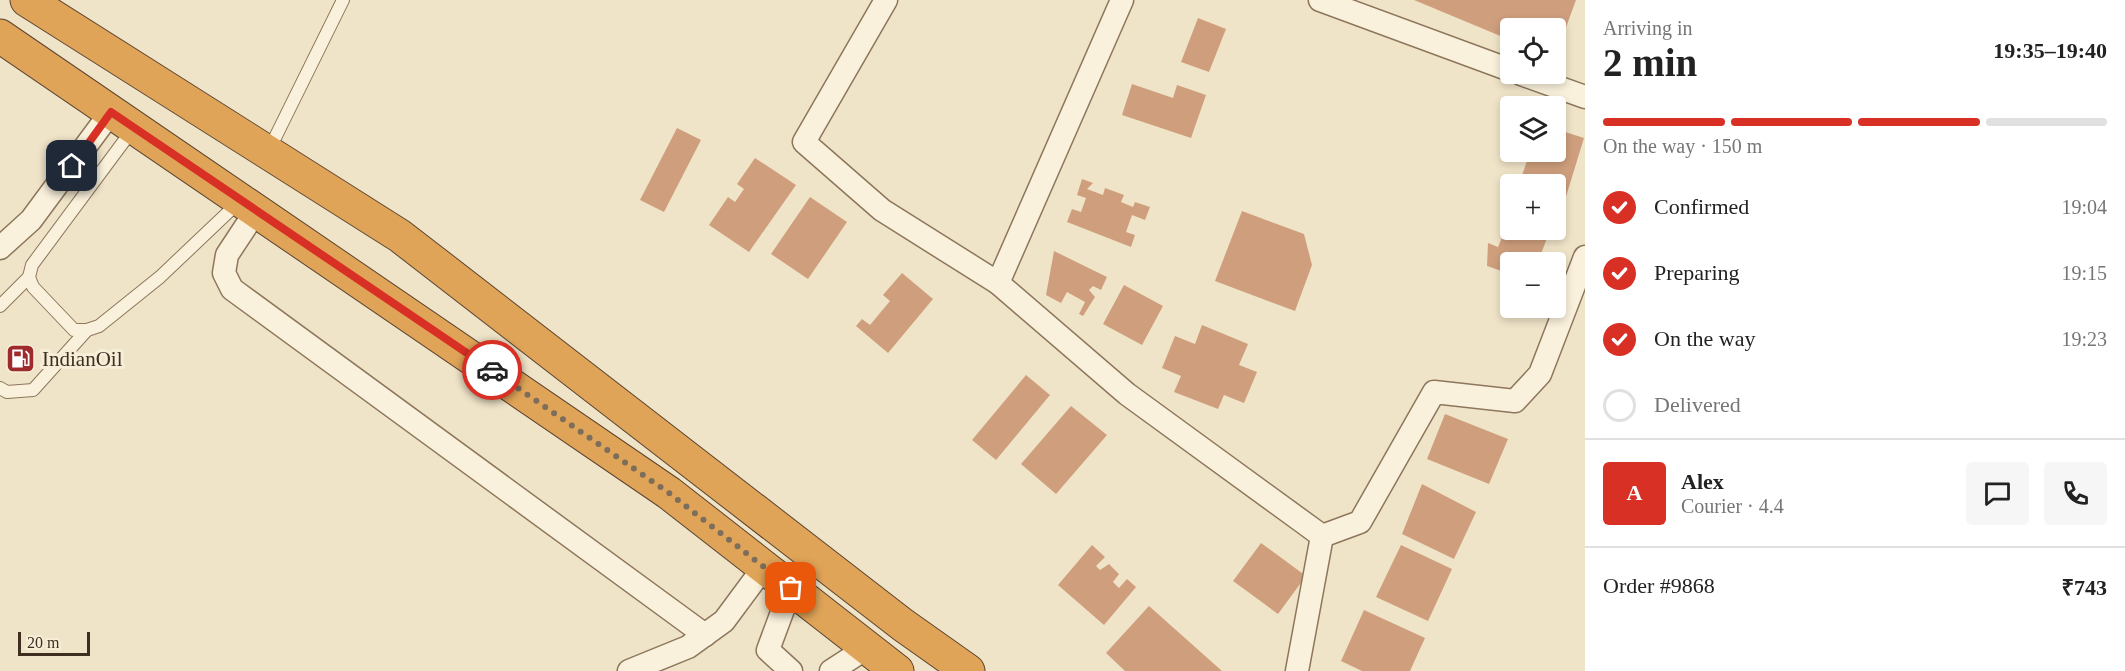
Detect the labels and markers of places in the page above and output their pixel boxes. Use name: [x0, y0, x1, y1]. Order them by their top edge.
pin: [46, 140, 97, 191]
fuel station icon: IndianOil: [5, 343, 37, 375]
place label: IndianOil: [42, 347, 123, 371]
pin: [765, 562, 816, 613]

